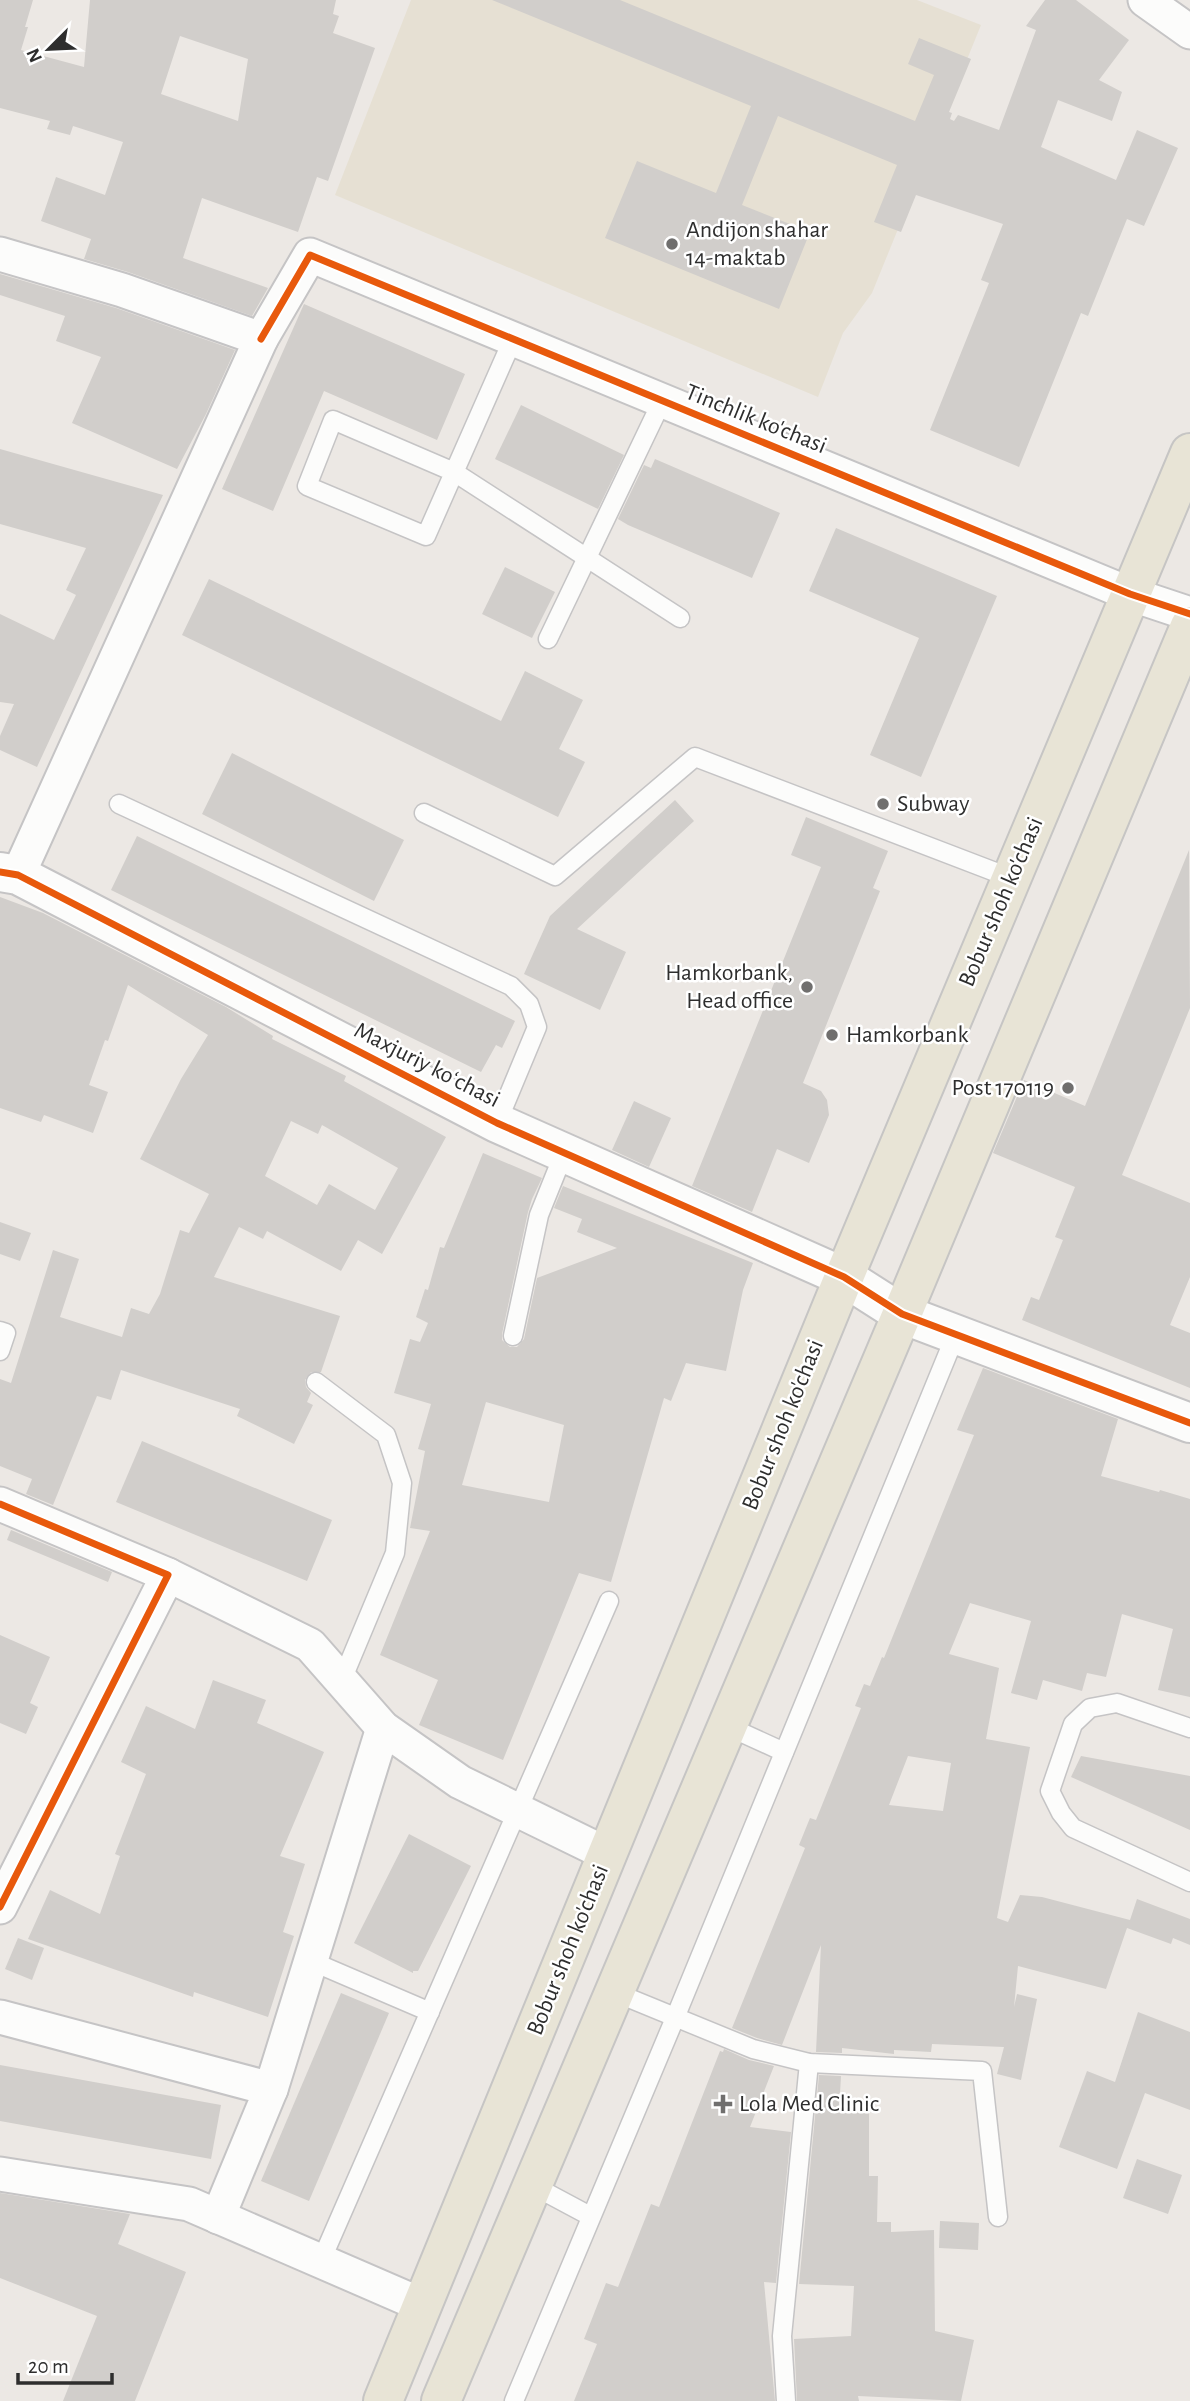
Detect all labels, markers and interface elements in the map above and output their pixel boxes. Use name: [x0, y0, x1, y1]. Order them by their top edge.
north arrow: [14, 14, 84, 84]
text: N: [23, 45, 46, 65]
place label: Andijon shahar 14-maktab: [686, 218, 828, 270]
marker: Andijon shahar 14-maktab: [664, 236, 680, 252]
street label: Tinchlik ko'chasi: [682, 380, 830, 458]
place label: Subway: [897, 792, 969, 816]
marker: Subway: [875, 796, 891, 812]
street label: Bobur shoh ko'chasi: [954, 814, 1048, 990]
place label: Hamkorbank, Head office: [665, 961, 793, 1013]
marker: Hamkorbank, Head office: [799, 979, 815, 995]
street label: Maxjuriy koʻchasi: [350, 1018, 504, 1112]
place label: Hamkorbank: [846, 1023, 968, 1047]
marker: Hamkorbank: [824, 1027, 840, 1043]
place label: Post 170119: [952, 1076, 1054, 1100]
marker: Post 170119: [1060, 1080, 1076, 1096]
street label: Bobur shoh ko'chasi: [738, 1336, 828, 1514]
street label: Bobur shoh ko'chasi: [523, 1861, 613, 2039]
place label: Lola Med Clinic: [739, 2092, 879, 2116]
marker: Lola Med Clinic: [713, 2094, 733, 2114]
scale bar: [18, 2342, 112, 2386]
text: 20 m: [28, 2356, 69, 2377]

